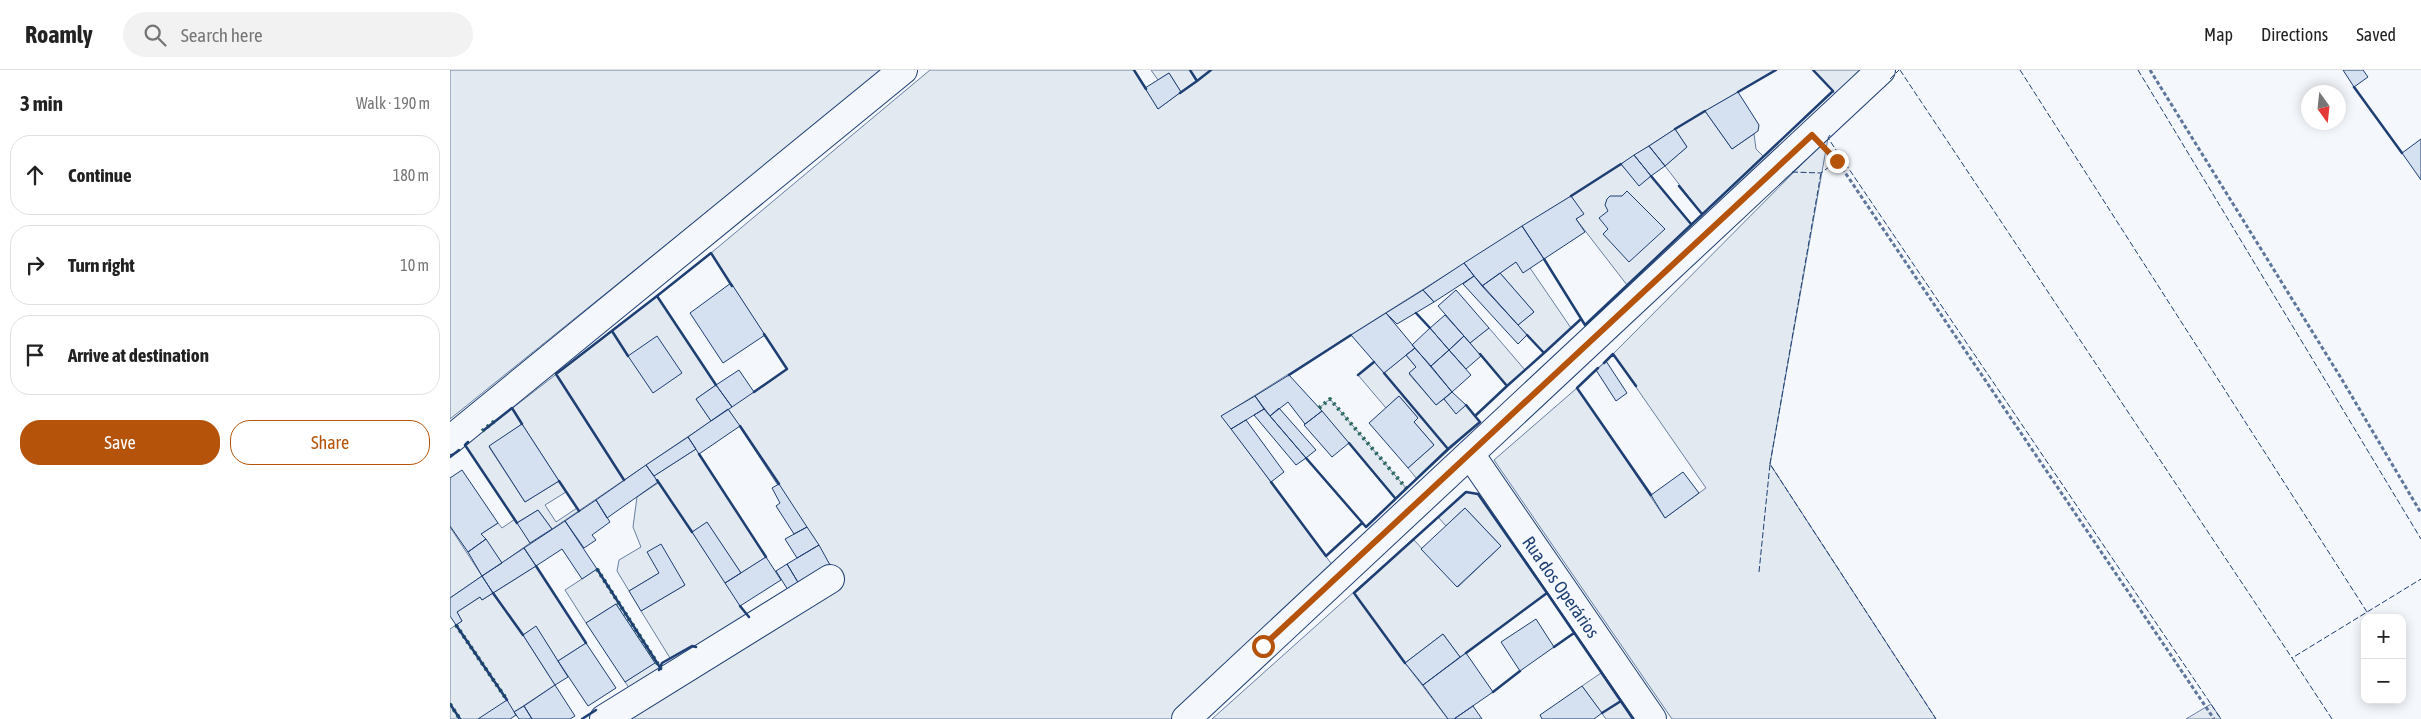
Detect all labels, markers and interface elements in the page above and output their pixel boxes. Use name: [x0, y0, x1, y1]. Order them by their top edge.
search box: [123, 12, 473, 57]
text: Roamly: [25, 21, 93, 48]
icon: search: [141, 21, 169, 49]
text: Search here: [181, 24, 263, 46]
text: Map: [2204, 24, 2233, 45]
text: Directions: [2261, 24, 2328, 45]
text: Saved: [2356, 24, 2396, 45]
north arrow: [2301, 85, 2346, 130]
text: 3 min: [20, 91, 63, 115]
text: Walk · 190 m: [356, 94, 430, 112]
route end: [1826, 150, 1849, 173]
icon: ahead: [21, 161, 49, 189]
text: Continue: [68, 164, 132, 186]
text: 180 m: [393, 166, 429, 184]
icon: right: [21, 251, 49, 279]
text: Turn right: [68, 254, 135, 276]
text: 10 m: [400, 256, 429, 274]
icon: arrive: [21, 341, 49, 369]
text: Arrive at destination: [68, 344, 209, 366]
button: Save: [20, 420, 220, 465]
button: Share: [230, 420, 430, 465]
street label: Rua dos Operários: [1518, 532, 1604, 642]
map controls: [2361, 614, 2406, 704]
button: +: [2361, 614, 2406, 659]
route start: [1252, 635, 1275, 658]
button: −: [2361, 659, 2406, 704]

